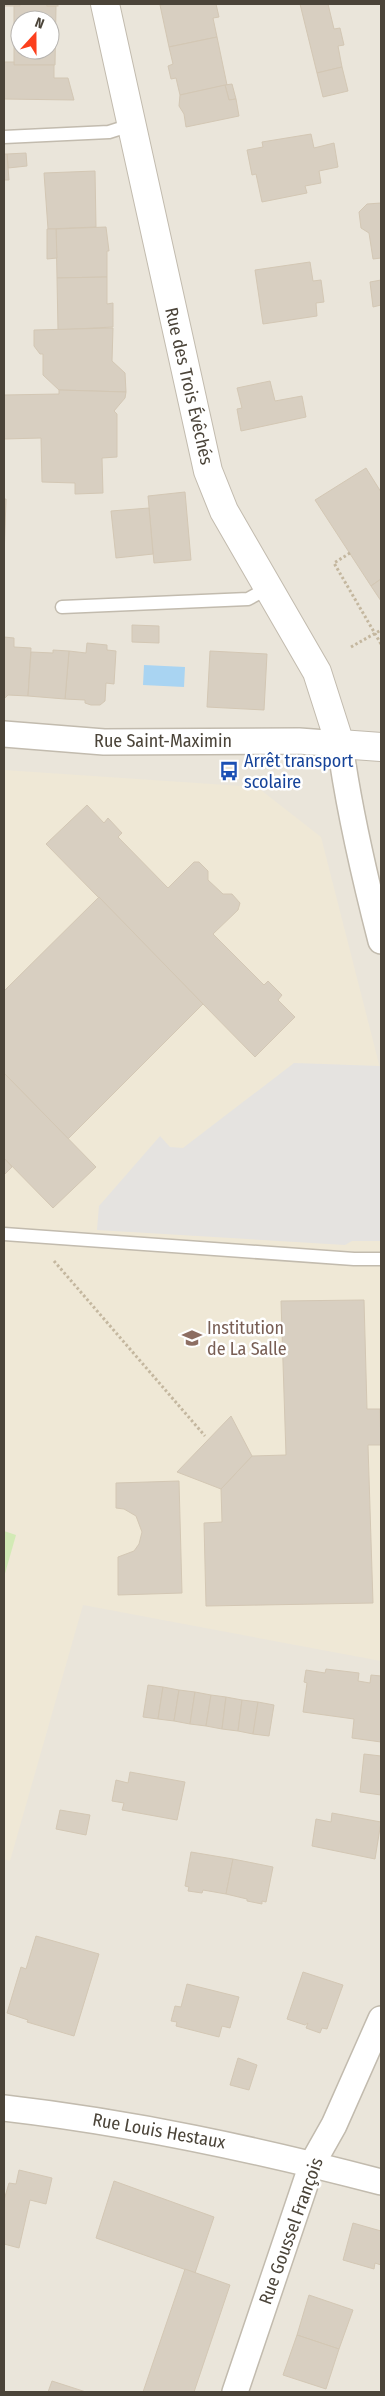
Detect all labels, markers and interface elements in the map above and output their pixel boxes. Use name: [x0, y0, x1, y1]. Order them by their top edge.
north arrow: [10, 10, 60, 60]
text: N: [33, 14, 46, 33]
street label: Rue des Trois Évêchés: [160, 305, 219, 467]
street label: Rue Saint-Maximin: [94, 730, 232, 752]
place label: Arrêt transport scolaire: [244, 750, 353, 793]
bus stop icon: Arrêt transport scolaire: [218, 760, 240, 782]
place label: Institution de La Salle: [207, 1317, 287, 1360]
school or university icon: Institution de La Salle: [181, 1327, 203, 1349]
street label: Rue Louis Hestaux: [91, 2108, 227, 2154]
street label: Rue Goussel François: [254, 2154, 328, 2308]

